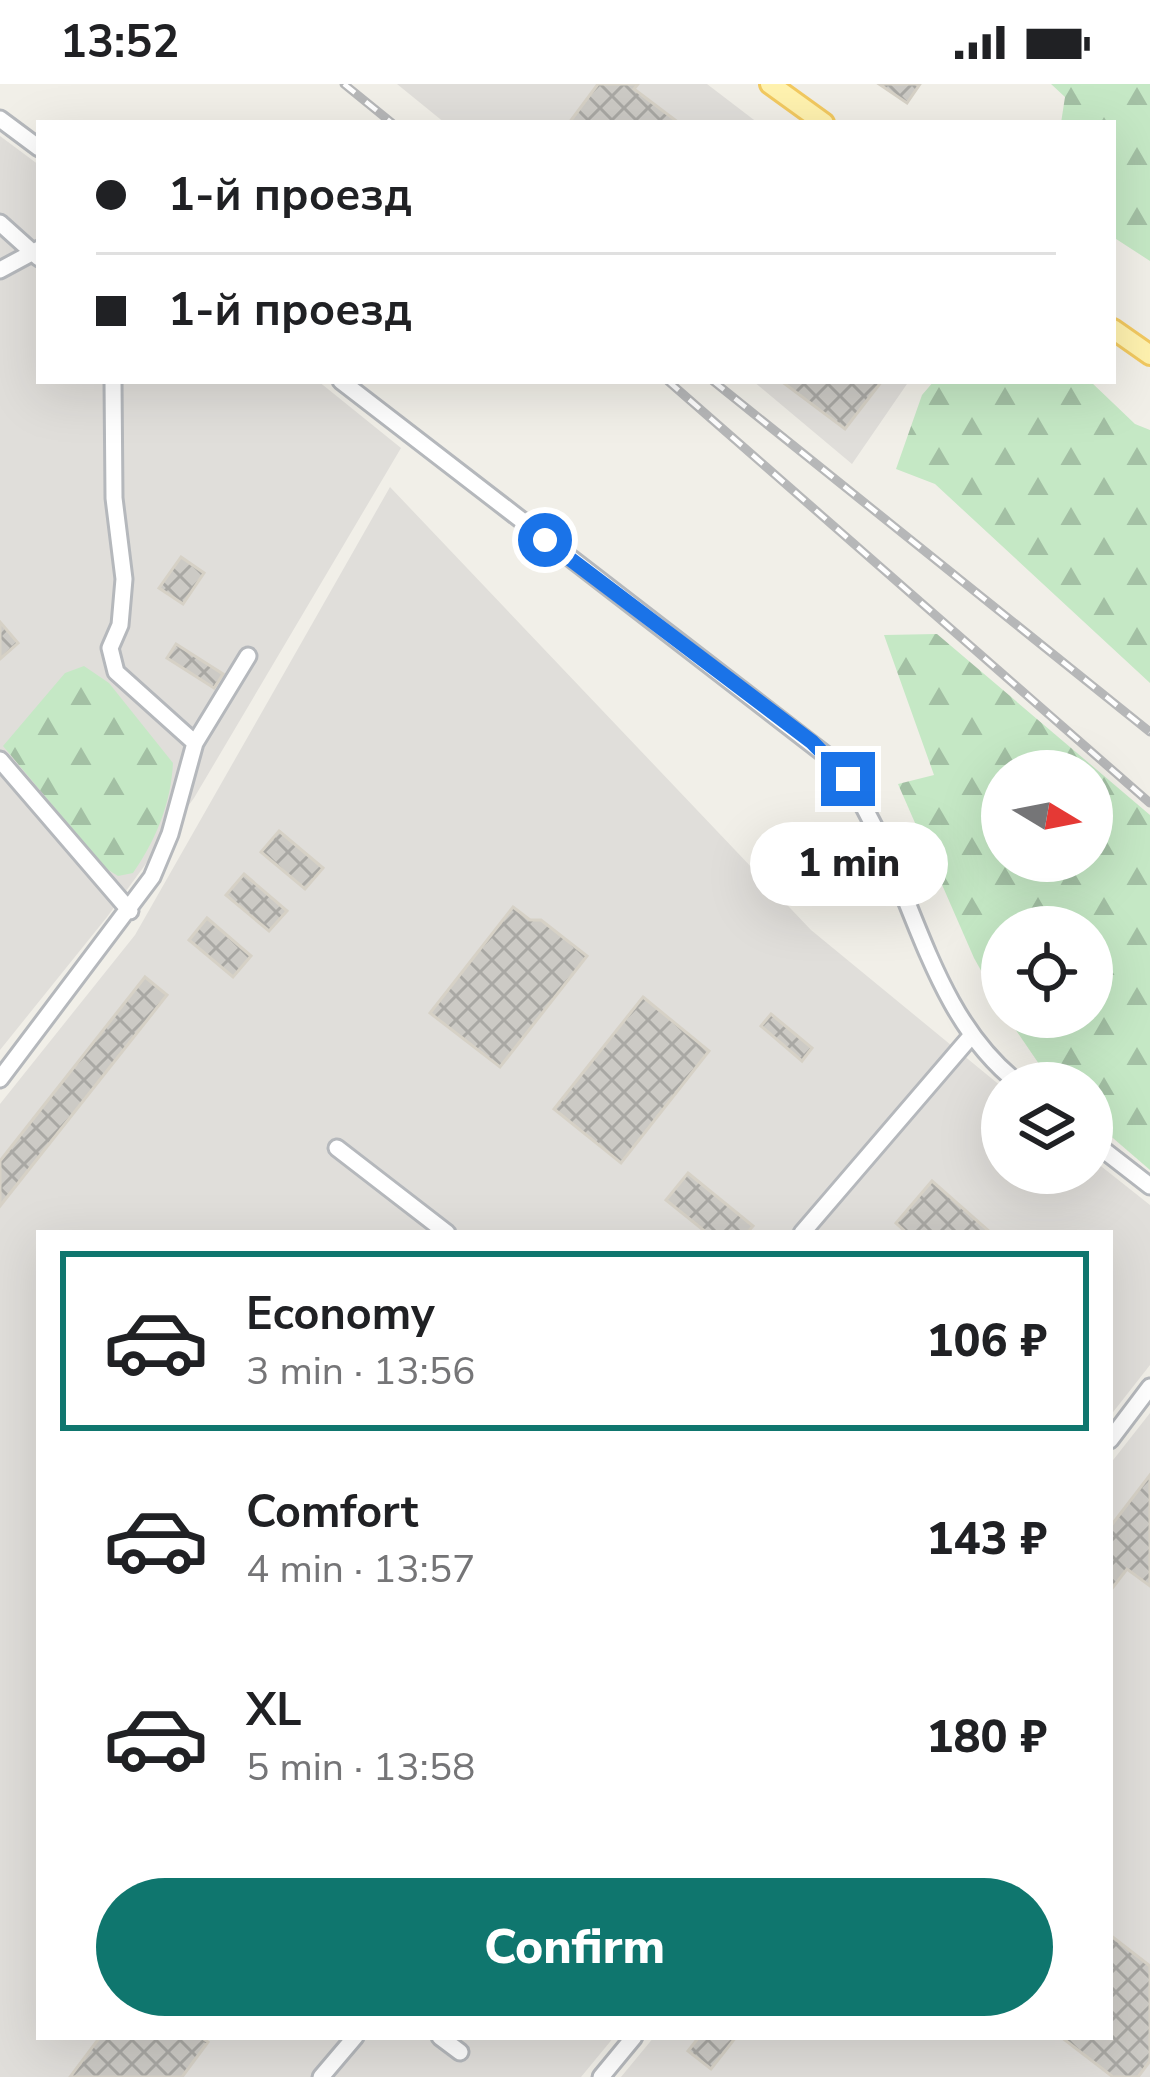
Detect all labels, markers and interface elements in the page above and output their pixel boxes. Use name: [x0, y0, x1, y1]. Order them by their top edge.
text: 13:52: [60, 12, 179, 73]
text: 1-й проезд: [168, 165, 412, 226]
text: 1-й проезд: [168, 280, 412, 341]
route start: [518, 513, 572, 567]
north arrow: [981, 750, 1113, 882]
map controls: [981, 750, 1113, 1194]
route end: [821, 752, 875, 806]
callout: 1 min: [749, 821, 947, 905]
text: 1 min: [798, 837, 900, 890]
button: locate: [981, 906, 1113, 1038]
button: layers: [981, 1062, 1113, 1194]
text: Economy: [246, 1284, 435, 1345]
icon: car: [102, 1287, 210, 1395]
text: 106 ₽: [926, 1311, 1047, 1372]
text: 3 min · 13:56: [246, 1345, 475, 1398]
text: Comfort: [246, 1482, 418, 1543]
icon: car: [102, 1485, 210, 1593]
text: 143 ₽: [926, 1509, 1047, 1570]
text: 4 min · 13:57: [246, 1543, 475, 1596]
text: XL: [246, 1680, 302, 1741]
icon: car: [102, 1683, 210, 1791]
text: 180 ₽: [926, 1707, 1047, 1768]
text: 5 min · 13:58: [246, 1741, 475, 1794]
button: Confirm: [96, 1878, 1053, 2016]

